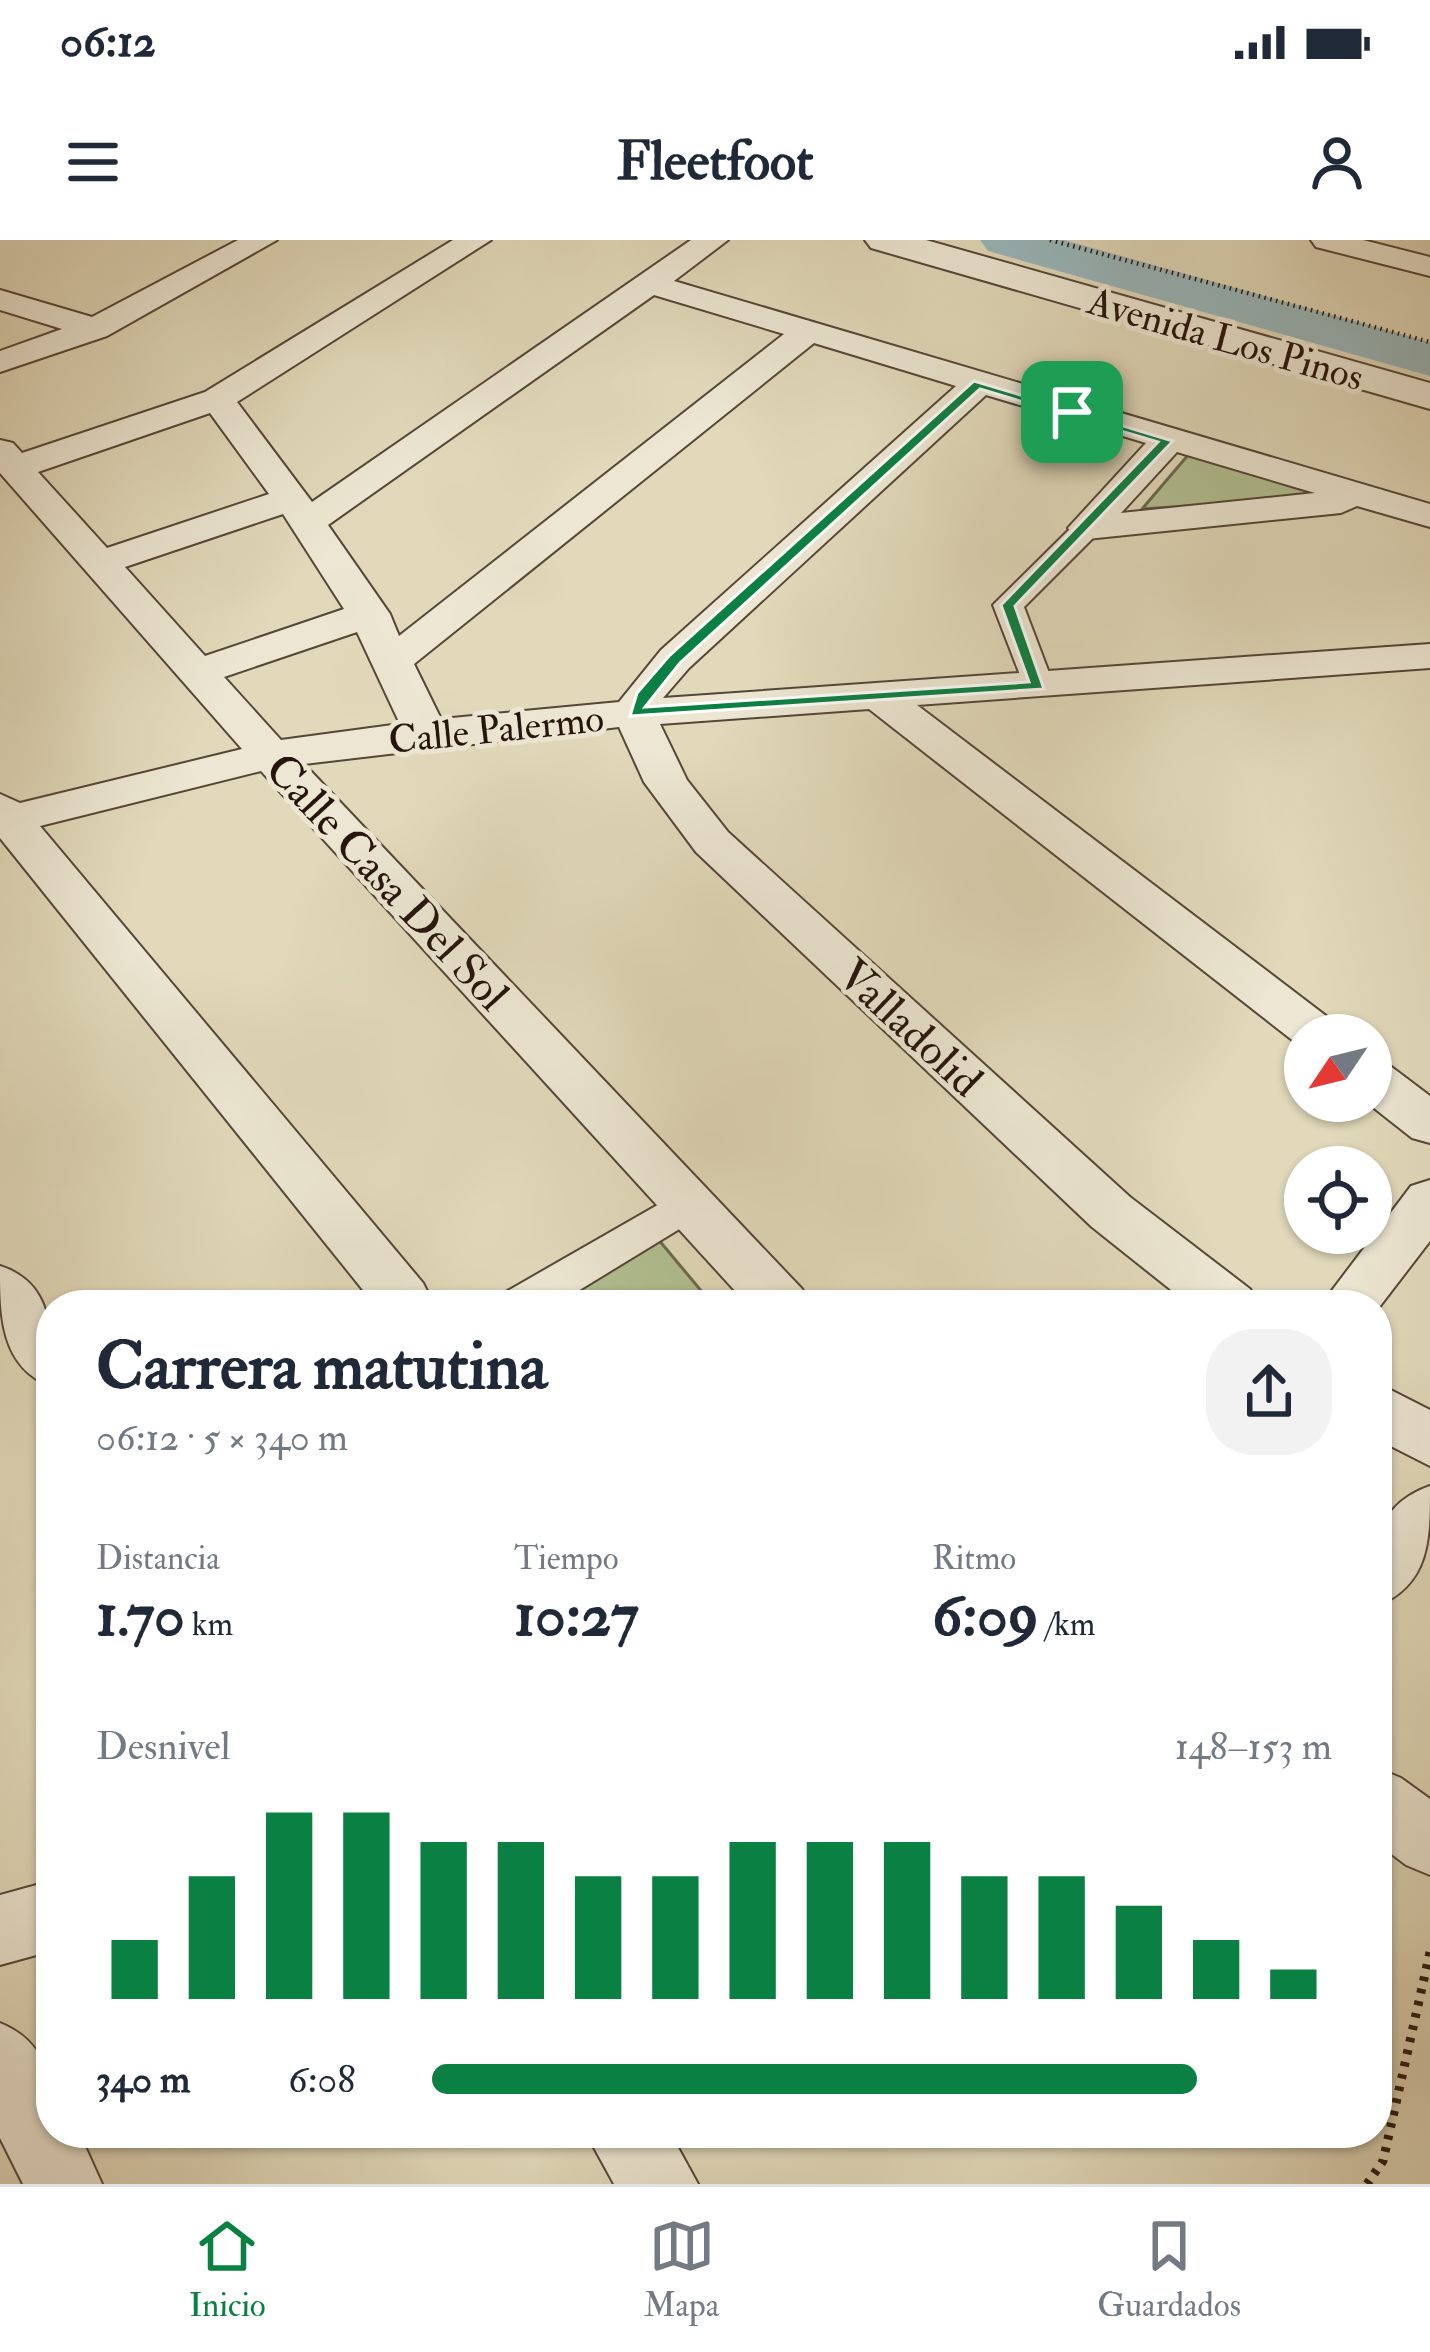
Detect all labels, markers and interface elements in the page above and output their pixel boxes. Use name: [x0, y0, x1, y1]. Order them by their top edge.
text: 06:12: [60, 14, 156, 70]
text: Fleetfoot: [617, 128, 813, 196]
icon: menu: [60, 129, 126, 195]
icon: person: [1304, 129, 1370, 195]
street label: Avenida Los Pinos: [1081, 276, 1369, 402]
pin: [1021, 361, 1123, 463]
icon: arrive: [1039, 379, 1105, 445]
street label: Calle Palermo: [386, 694, 606, 765]
street label: Calle Casa Del Sol: [253, 742, 520, 1023]
street label: Valladolid: [826, 948, 994, 1109]
north arrow: [1284, 1014, 1392, 1122]
map controls: [1284, 1014, 1392, 1254]
button: locate: [1284, 1146, 1392, 1254]
text: Carrera matutina: [96, 1326, 547, 1409]
button: share: [1206, 1329, 1332, 1455]
text: 06:12 · 5 × 340 m: [96, 1413, 348, 1462]
text: Distancia: [96, 1538, 220, 1579]
text: Tiempo: [514, 1538, 619, 1579]
text: Ritmo: [932, 1538, 1016, 1579]
text: 1.70: [96, 1579, 185, 1654]
text: 10:27: [514, 1579, 638, 1654]
text: 6:09: [932, 1579, 1039, 1654]
text: km: [185, 1604, 233, 1645]
text: /km: [1039, 1604, 1095, 1645]
text: Desnivel: [96, 1722, 231, 1771]
text: 148–153 m: [1175, 1722, 1332, 1771]
text: 340 m: [96, 2055, 190, 2104]
text: 6:08: [288, 2055, 356, 2104]
tab: Inicio: [189, 2213, 266, 2326]
tab: Mapa: [644, 2213, 719, 2326]
tab: Guardados: [1097, 2213, 1241, 2326]

